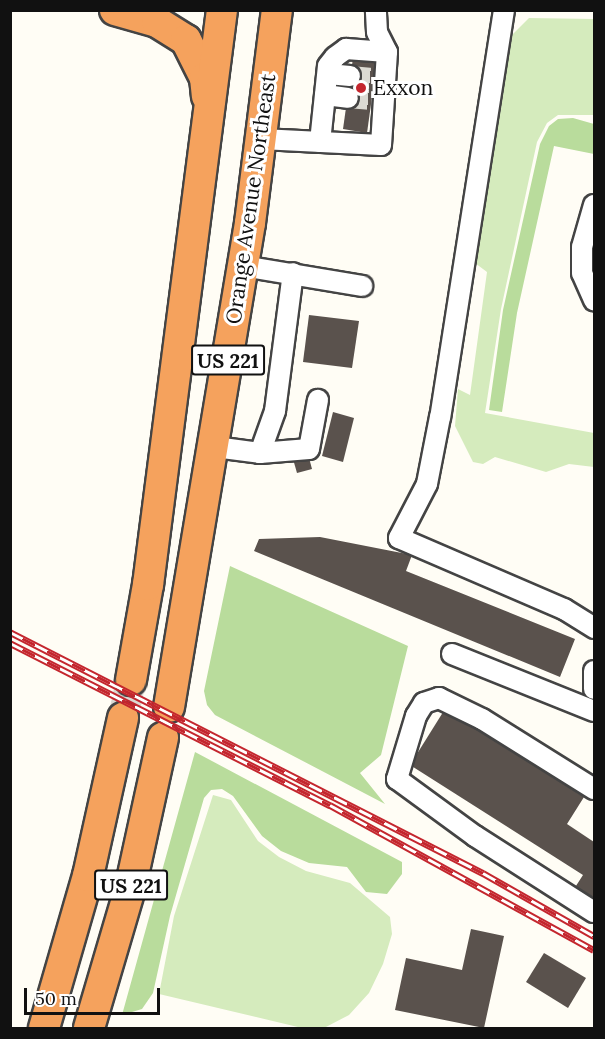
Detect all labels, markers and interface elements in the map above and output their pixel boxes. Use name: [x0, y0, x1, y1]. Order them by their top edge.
street label: Orange Avenue Northeast: [221, 72, 281, 326]
place label: Exxon: [373, 75, 433, 101]
marker: Exxon: [354, 81, 368, 95]
road number: US 221: [190, 343, 266, 377]
road number: US 221: [94, 868, 168, 902]
scale bar: [27, 976, 164, 1014]
text: 50 m: [35, 987, 77, 1010]

